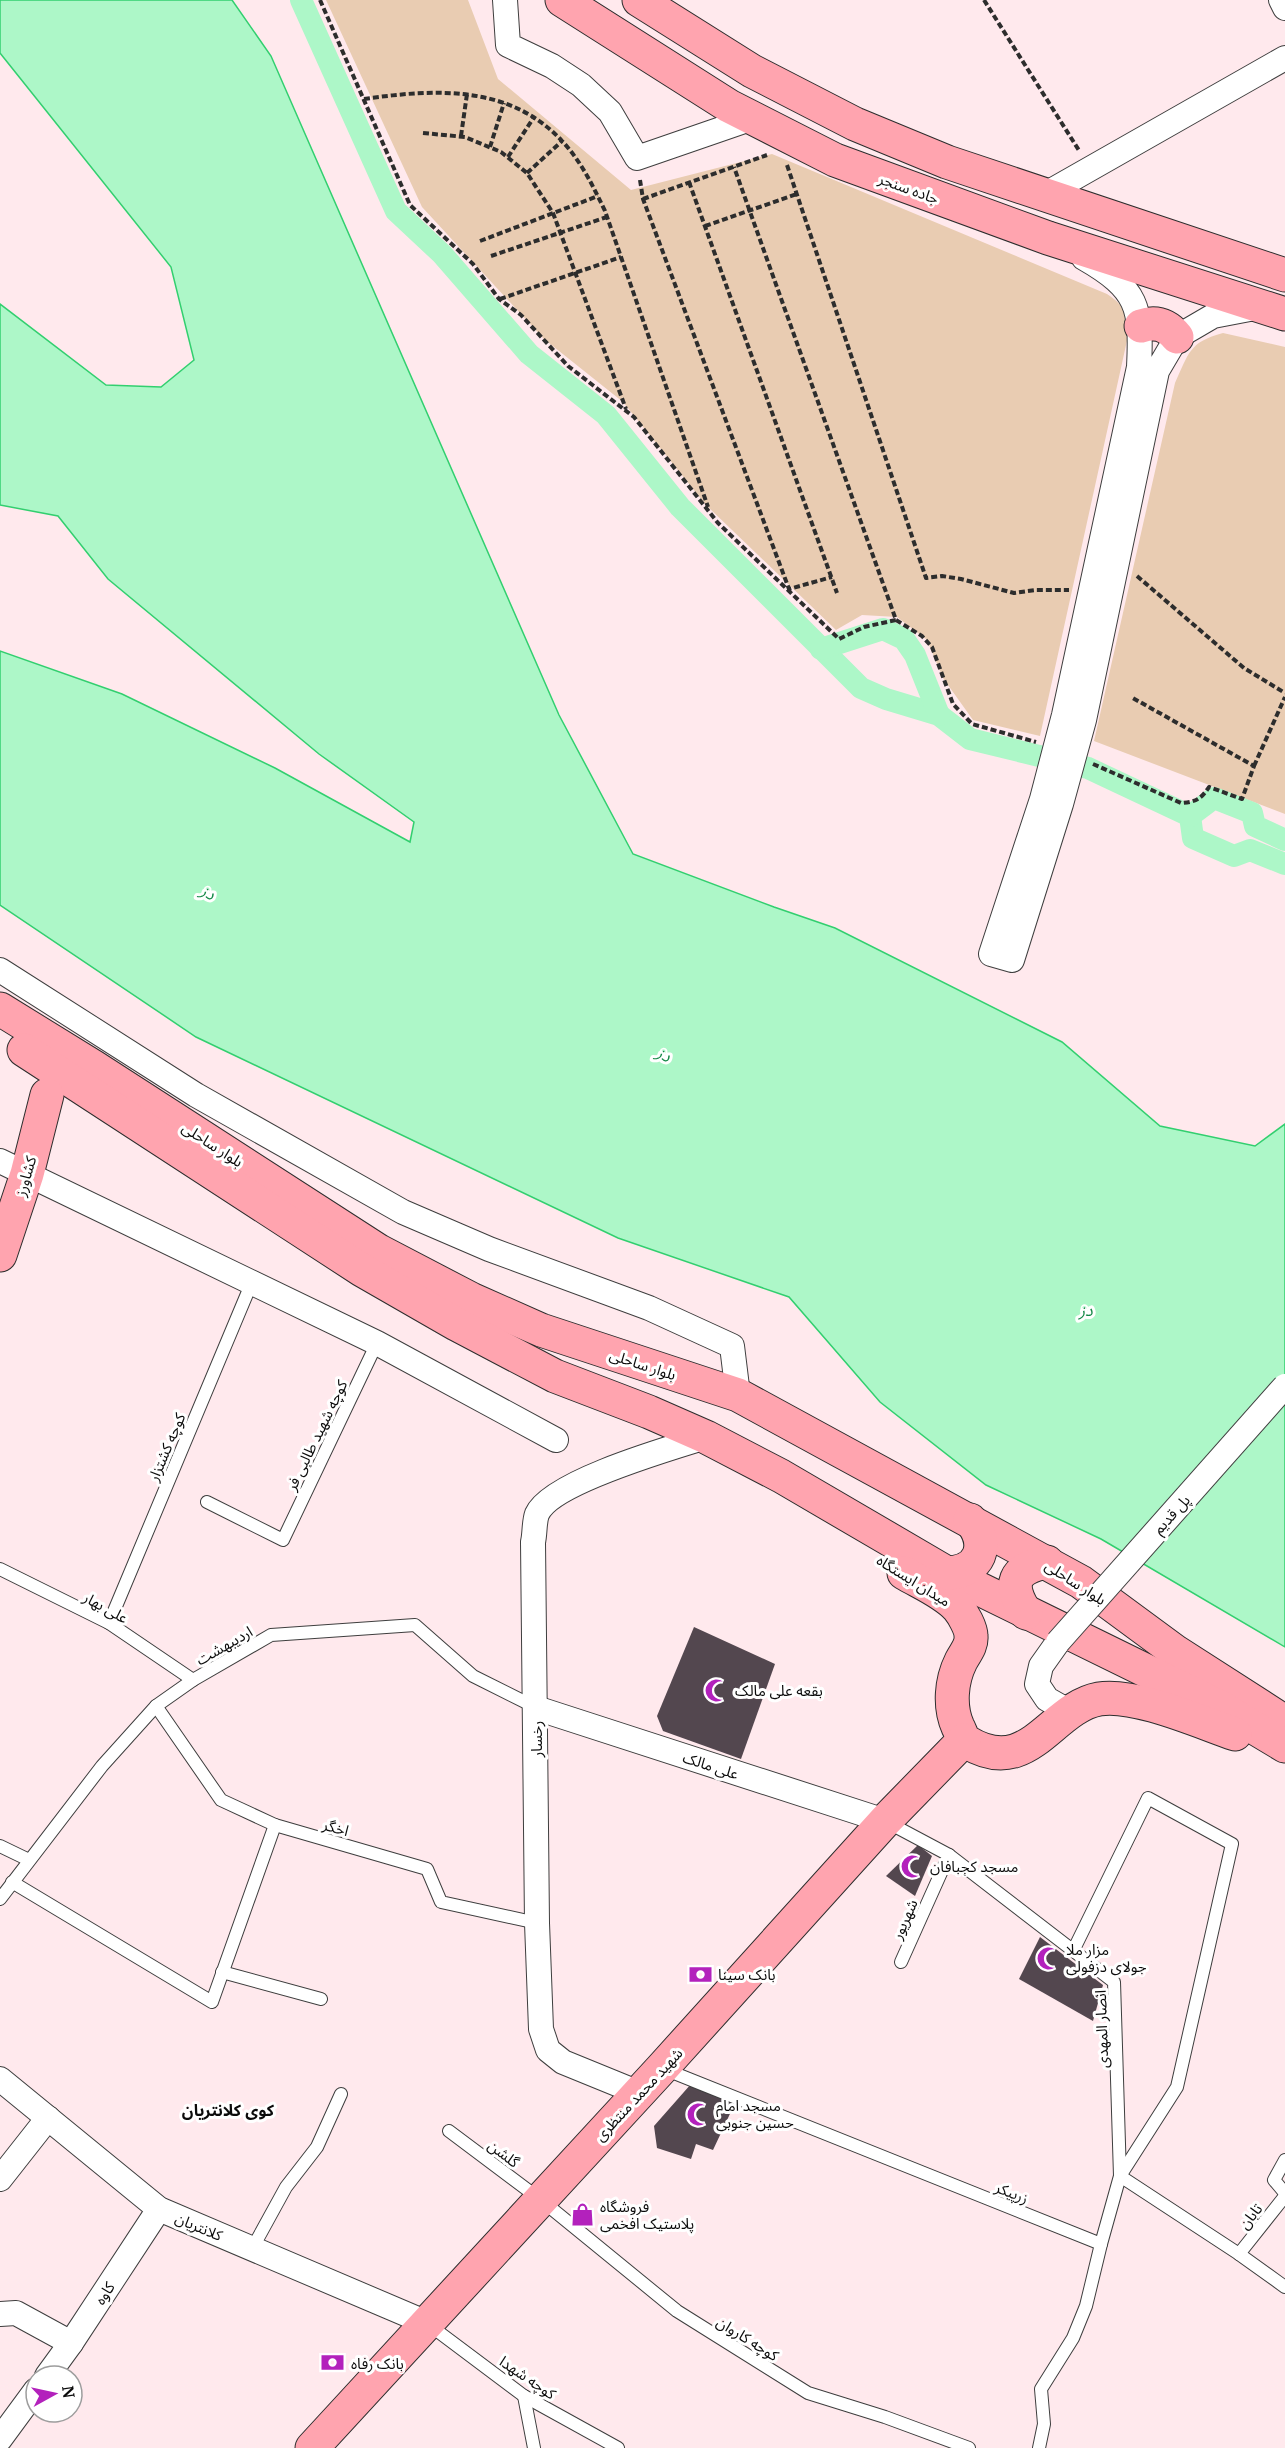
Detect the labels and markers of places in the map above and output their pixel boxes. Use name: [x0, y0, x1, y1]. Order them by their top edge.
mosque icon: بقعه علی مالک: [704, 1677, 730, 1703]
place label: بقعه علی مالک: [735, 1680, 823, 1700]
mosque icon: مسجد کجبافان: [899, 1853, 925, 1879]
place label: مسجد کجبافان: [930, 1856, 1018, 1876]
place label: مزار ملا جولای دزفولی: [1066, 1939, 1147, 1976]
mosque icon: مزار ملا جولای دزفولی: [1035, 1945, 1061, 1971]
bank icon: بانک سینا: [687, 1961, 713, 1987]
place label: بانک سینا: [718, 1964, 776, 1984]
place label: مسجد امام حسین جنوبی: [716, 2095, 794, 2132]
mosque icon: مسجد امام حسین جنوبی: [685, 2101, 711, 2127]
place label: فروشگاه پلاستیک افخمی: [600, 2196, 694, 2234]
shop icon: فروشگاه پلاستیک افخمی: [569, 2202, 595, 2228]
bank icon: بانک رفاه: [320, 2350, 346, 2376]
place label: بانک رفاه: [351, 2353, 404, 2373]

